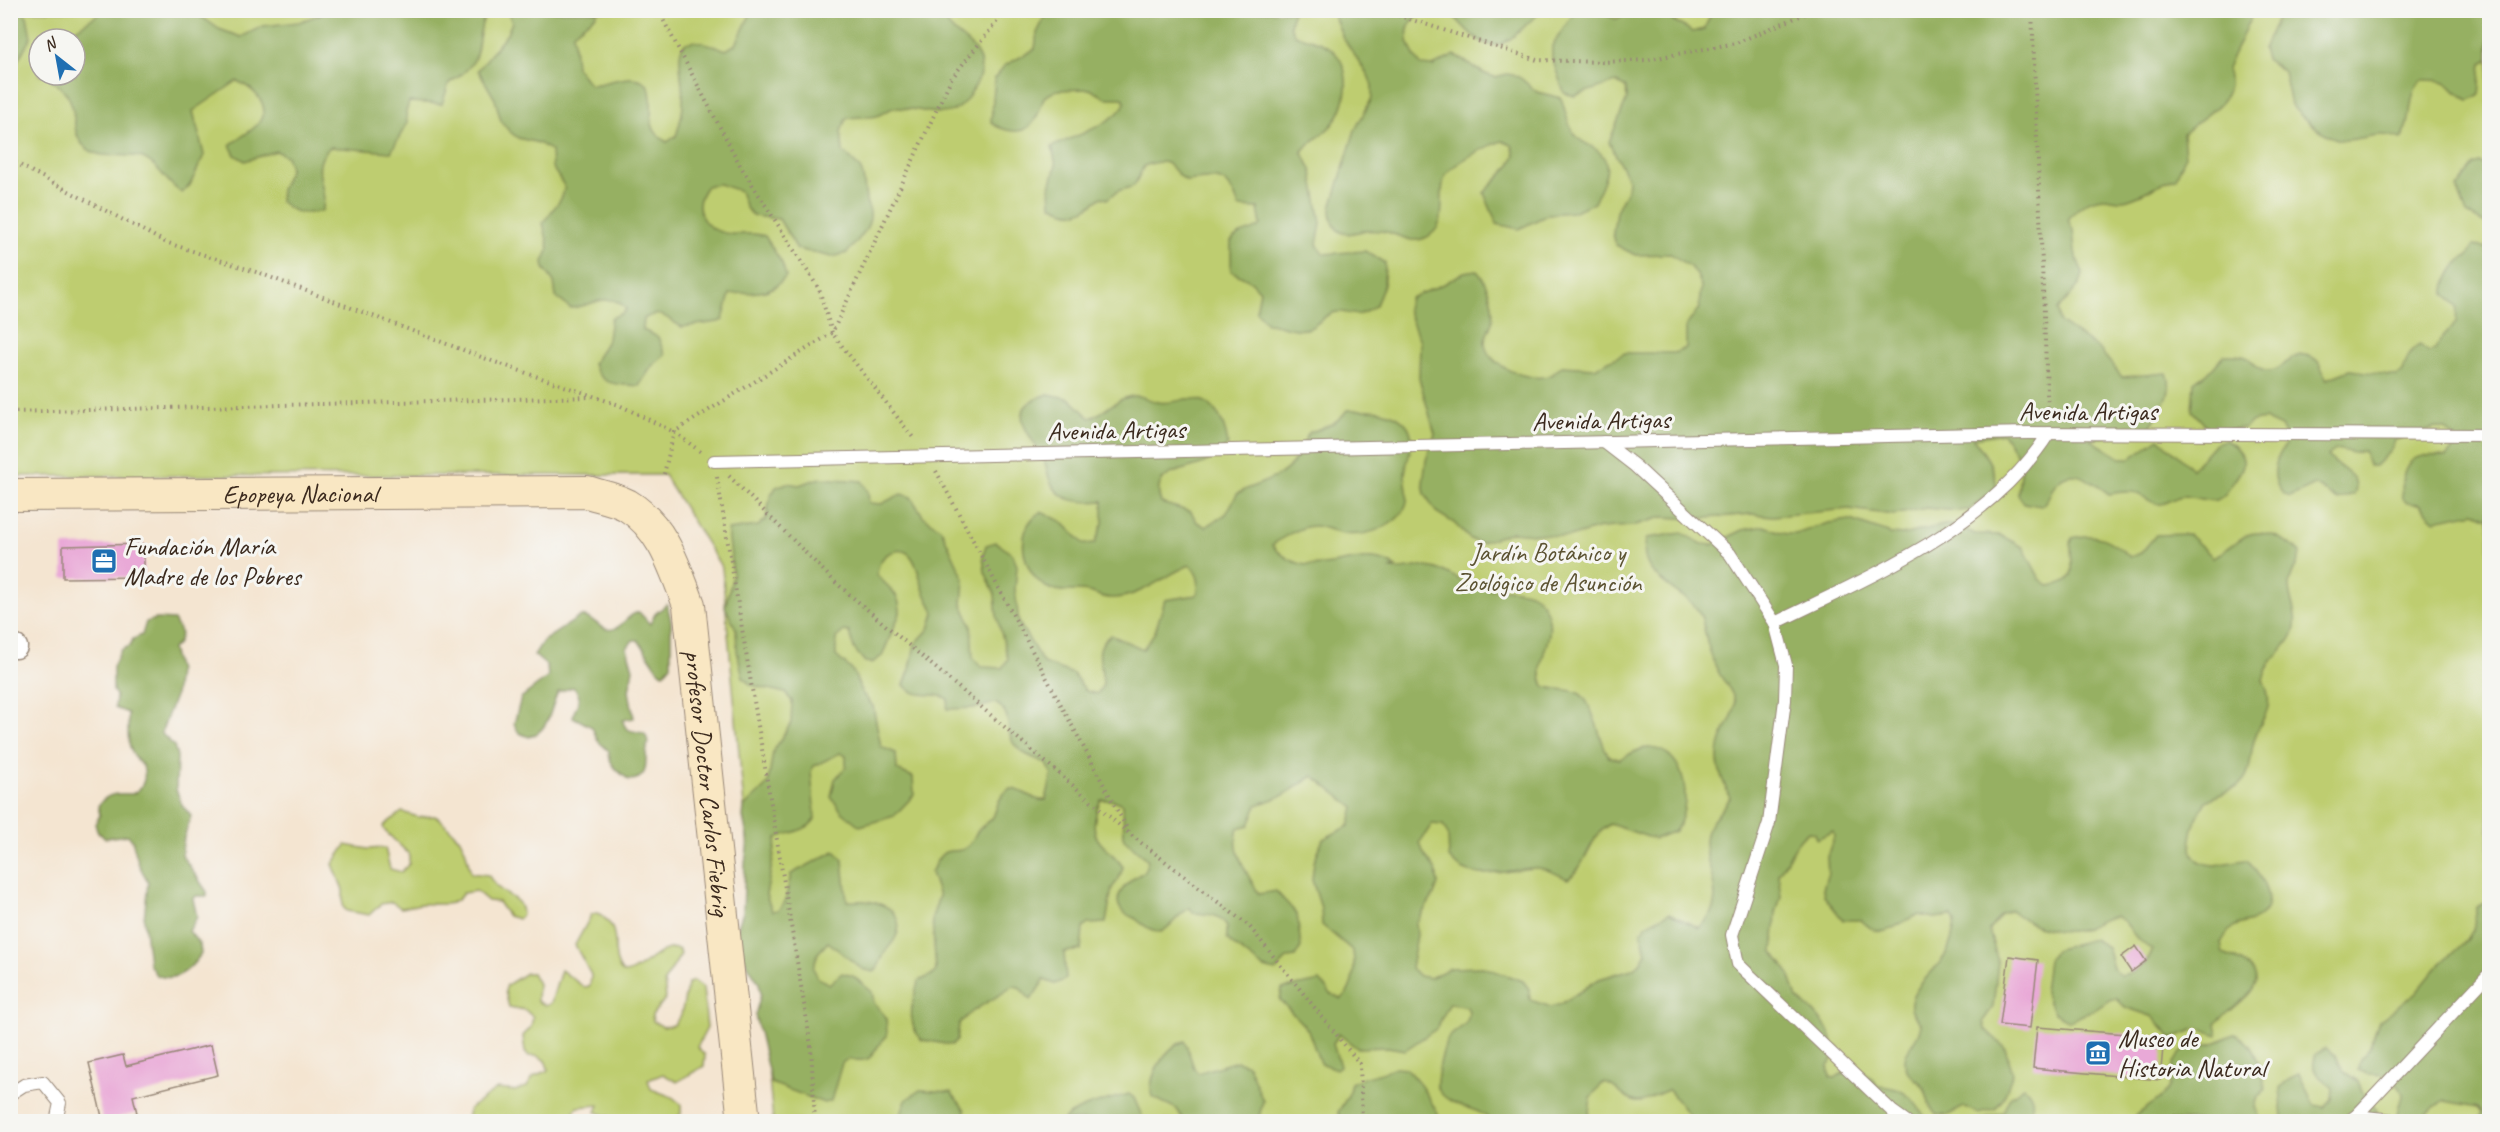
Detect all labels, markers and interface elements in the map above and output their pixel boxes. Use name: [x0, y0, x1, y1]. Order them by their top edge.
north arrow: [27, 27, 87, 87]
text: N: [40, 32, 62, 56]
street label: Avenida Artigas: [2019, 395, 2159, 428]
street label: Avenida Artigas: [1532, 403, 1672, 438]
street label: Avenida Artigas: [1047, 413, 1187, 448]
street label: Epopeya Nacional: [223, 477, 382, 511]
place label: Fundación María Madre de los Pobres: [124, 530, 303, 593]
park label: Jardín Botánico y Zoológico de Asunción: [1454, 536, 1643, 599]
office icon: Fundación María Madre de los Pobres: [89, 546, 119, 576]
street label: profesor Doctor Carlos Fiebrig: [677, 648, 738, 919]
place label: Museo de Historia Natural: [2118, 1022, 2270, 1085]
museum icon: Museo de Historia Natural: [2083, 1038, 2113, 1068]

